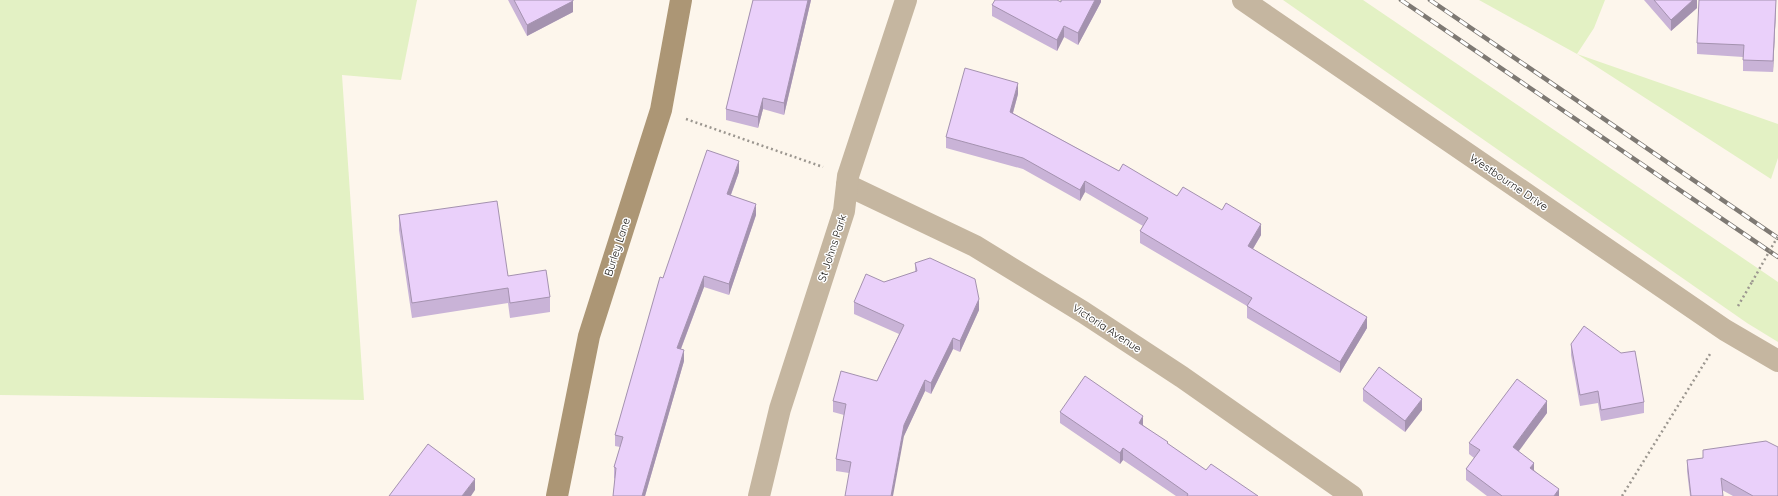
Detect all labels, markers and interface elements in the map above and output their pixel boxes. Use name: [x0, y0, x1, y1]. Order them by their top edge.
street label: Westbourne Drive: [1467, 151, 1551, 213]
street label: St Johns Park: [815, 212, 849, 283]
street label: Burley Lane: [601, 216, 633, 278]
street label: Victoria Avenue: [1070, 300, 1144, 356]

